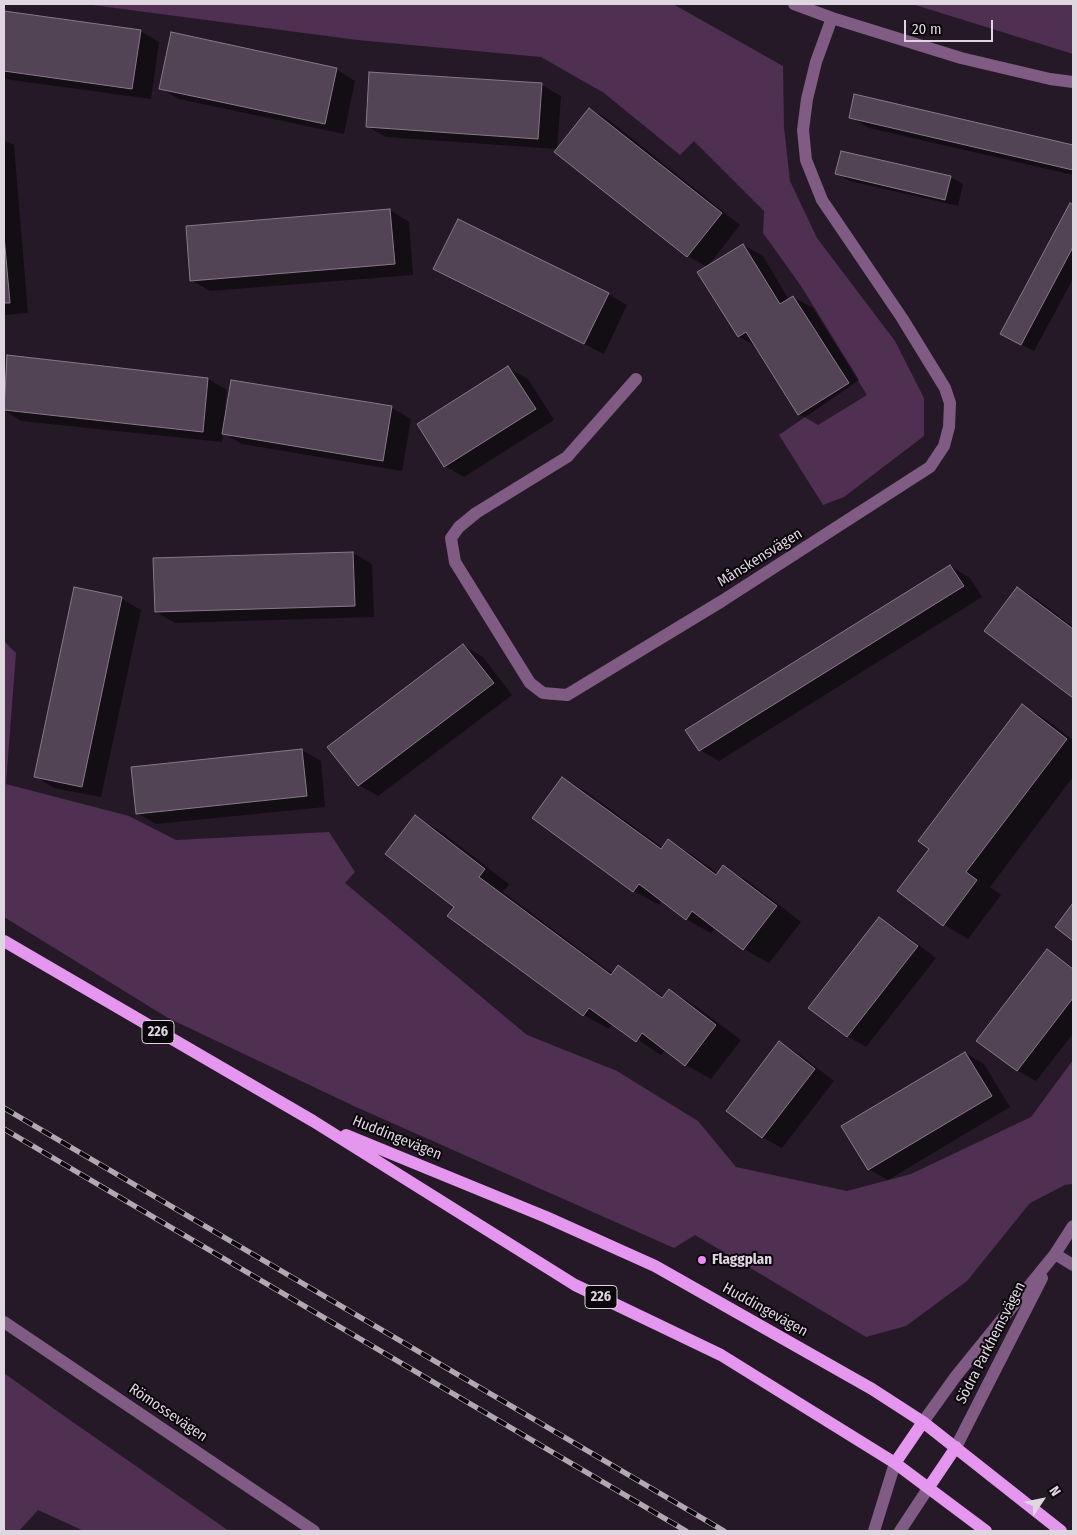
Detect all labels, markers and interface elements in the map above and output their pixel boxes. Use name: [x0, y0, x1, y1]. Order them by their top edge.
scale bar: [907, 10, 996, 42]
text: 20 m: [912, 20, 942, 38]
street label: Månskensvägen: [714, 525, 806, 591]
road number: 226: [142, 1020, 174, 1044]
street label: Huddingevägen: [350, 1112, 444, 1164]
place label: Flaggplan: [712, 1251, 772, 1269]
marker: Flaggplan: [696, 1254, 708, 1266]
street label: Huddingevägen: [719, 1279, 811, 1341]
street label: Södra Parkhemsvägen: [952, 1279, 1030, 1407]
road number: 226: [585, 1285, 617, 1308]
street label: Römossevägen: [125, 1380, 211, 1446]
north arrow: [1017, 1475, 1067, 1525]
text: N: [1045, 1483, 1064, 1500]

